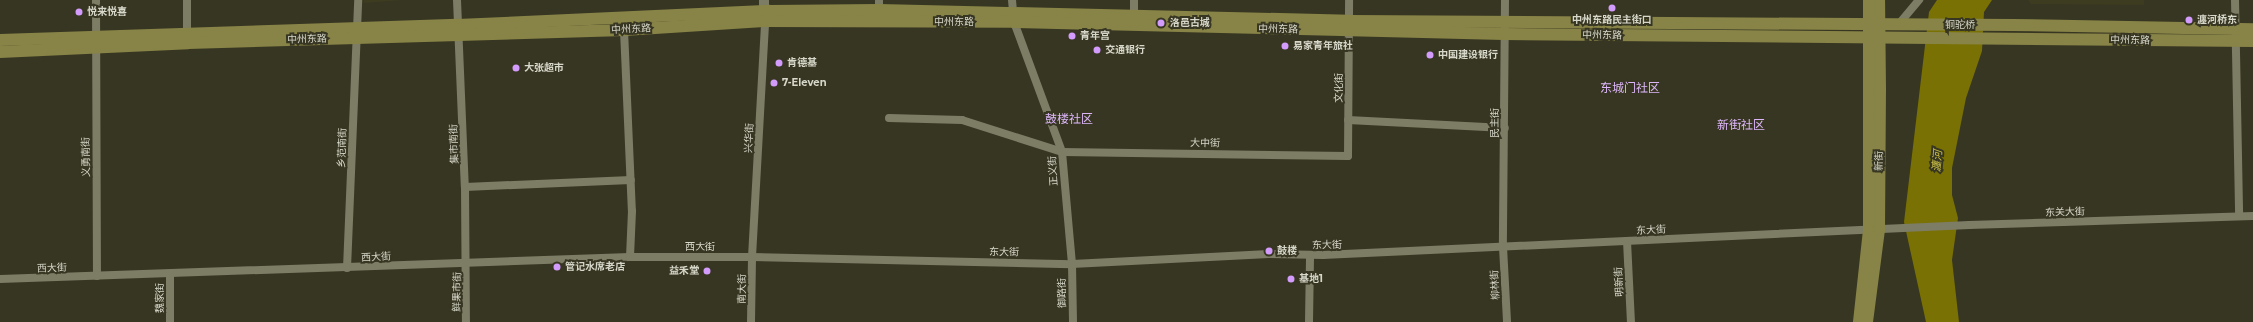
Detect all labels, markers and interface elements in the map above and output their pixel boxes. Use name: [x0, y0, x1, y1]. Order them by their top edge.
marker: 中州东路民主街口: [1607, 3, 1617, 13]
place label: 悦来悦喜: [87, 6, 127, 18]
marker: 悦来悦喜: [74, 7, 84, 17]
place label: 中州东路民主街口: [1572, 14, 1652, 26]
place label: 瀍河桥东: [2197, 14, 2237, 26]
marker: 瀍河桥东: [2184, 15, 2194, 25]
street label: 中州东路: [934, 16, 974, 28]
marker: 洛邑古城: [1155, 17, 1167, 29]
place label: 洛邑古城: [1170, 17, 1210, 29]
street label: 铜驼桥: [1945, 19, 1975, 31]
street label: 中州东路: [611, 22, 651, 36]
street label: 中州东路: [1258, 23, 1298, 35]
street label: 中州东路: [1582, 29, 1622, 41]
place label: 青年宫: [1080, 30, 1110, 42]
marker: 青年宫: [1067, 31, 1077, 41]
street label: 中州东路: [287, 32, 327, 46]
street label: 中州东路: [2110, 34, 2150, 46]
place label: 易家青年旅社: [1293, 40, 1353, 52]
marker: 易家青年旅社: [1280, 41, 1290, 51]
place label: 交通银行: [1105, 44, 1145, 56]
marker: 交通银行: [1092, 45, 1102, 55]
place label: 中国建设银行: [1438, 49, 1498, 61]
marker: 中国建设银行: [1425, 50, 1435, 60]
place label: 肯德基: [787, 57, 817, 69]
marker: 肯德基: [774, 58, 784, 68]
place label: 大张超市: [524, 62, 564, 74]
marker: 大张超市: [511, 63, 521, 73]
street label: 文化街: [1333, 73, 1345, 103]
place label: 7-Eleven: [782, 77, 827, 89]
marker: 7-Eleven: [769, 78, 779, 88]
district label: 东城门社区: [1600, 81, 1660, 95]
street label: 民主街: [1489, 108, 1501, 138]
district label: 鼓楼社区: [1045, 112, 1093, 126]
district label: 新街社区: [1717, 118, 1765, 132]
street label: 兴华街: [742, 123, 756, 153]
street label: 集市南街: [447, 124, 461, 164]
street label: 乡范南街: [335, 128, 349, 168]
street label: 义勇南街: [80, 137, 92, 177]
street label: 大中街: [1190, 137, 1220, 149]
water label: 瀍河: [1929, 149, 1945, 173]
street label: 新街: [1873, 151, 1885, 171]
street label: 正义街: [1046, 156, 1060, 186]
street label: 东关大街: [2045, 205, 2085, 219]
street label: 东大街: [1636, 223, 1666, 237]
street label: 东大街: [1312, 239, 1342, 251]
street label: 西大街: [685, 241, 715, 253]
place label: 鼓楼: [1277, 245, 1297, 257]
street label: 东大街: [989, 246, 1019, 258]
marker: 鼓楼: [1264, 246, 1274, 256]
street label: 西大街: [361, 250, 391, 264]
street label: 西大街: [37, 261, 67, 275]
place label: 管记水席老店: [565, 261, 625, 273]
marker: 管记水席老店: [552, 262, 562, 272]
place label: 益禾堂: [669, 265, 699, 277]
marker: 益禾堂: [702, 266, 712, 276]
street label: 明新街: [1612, 267, 1626, 297]
street label: 柳林街: [1488, 270, 1502, 300]
street label: 鲜果市街: [451, 272, 463, 312]
place label: 基地1: [1299, 273, 1323, 285]
street label: 南大街: [736, 274, 748, 304]
marker: 基地1: [1286, 274, 1296, 284]
street label: 御路街: [1056, 278, 1068, 308]
street label: 魏家街: [154, 283, 166, 313]

